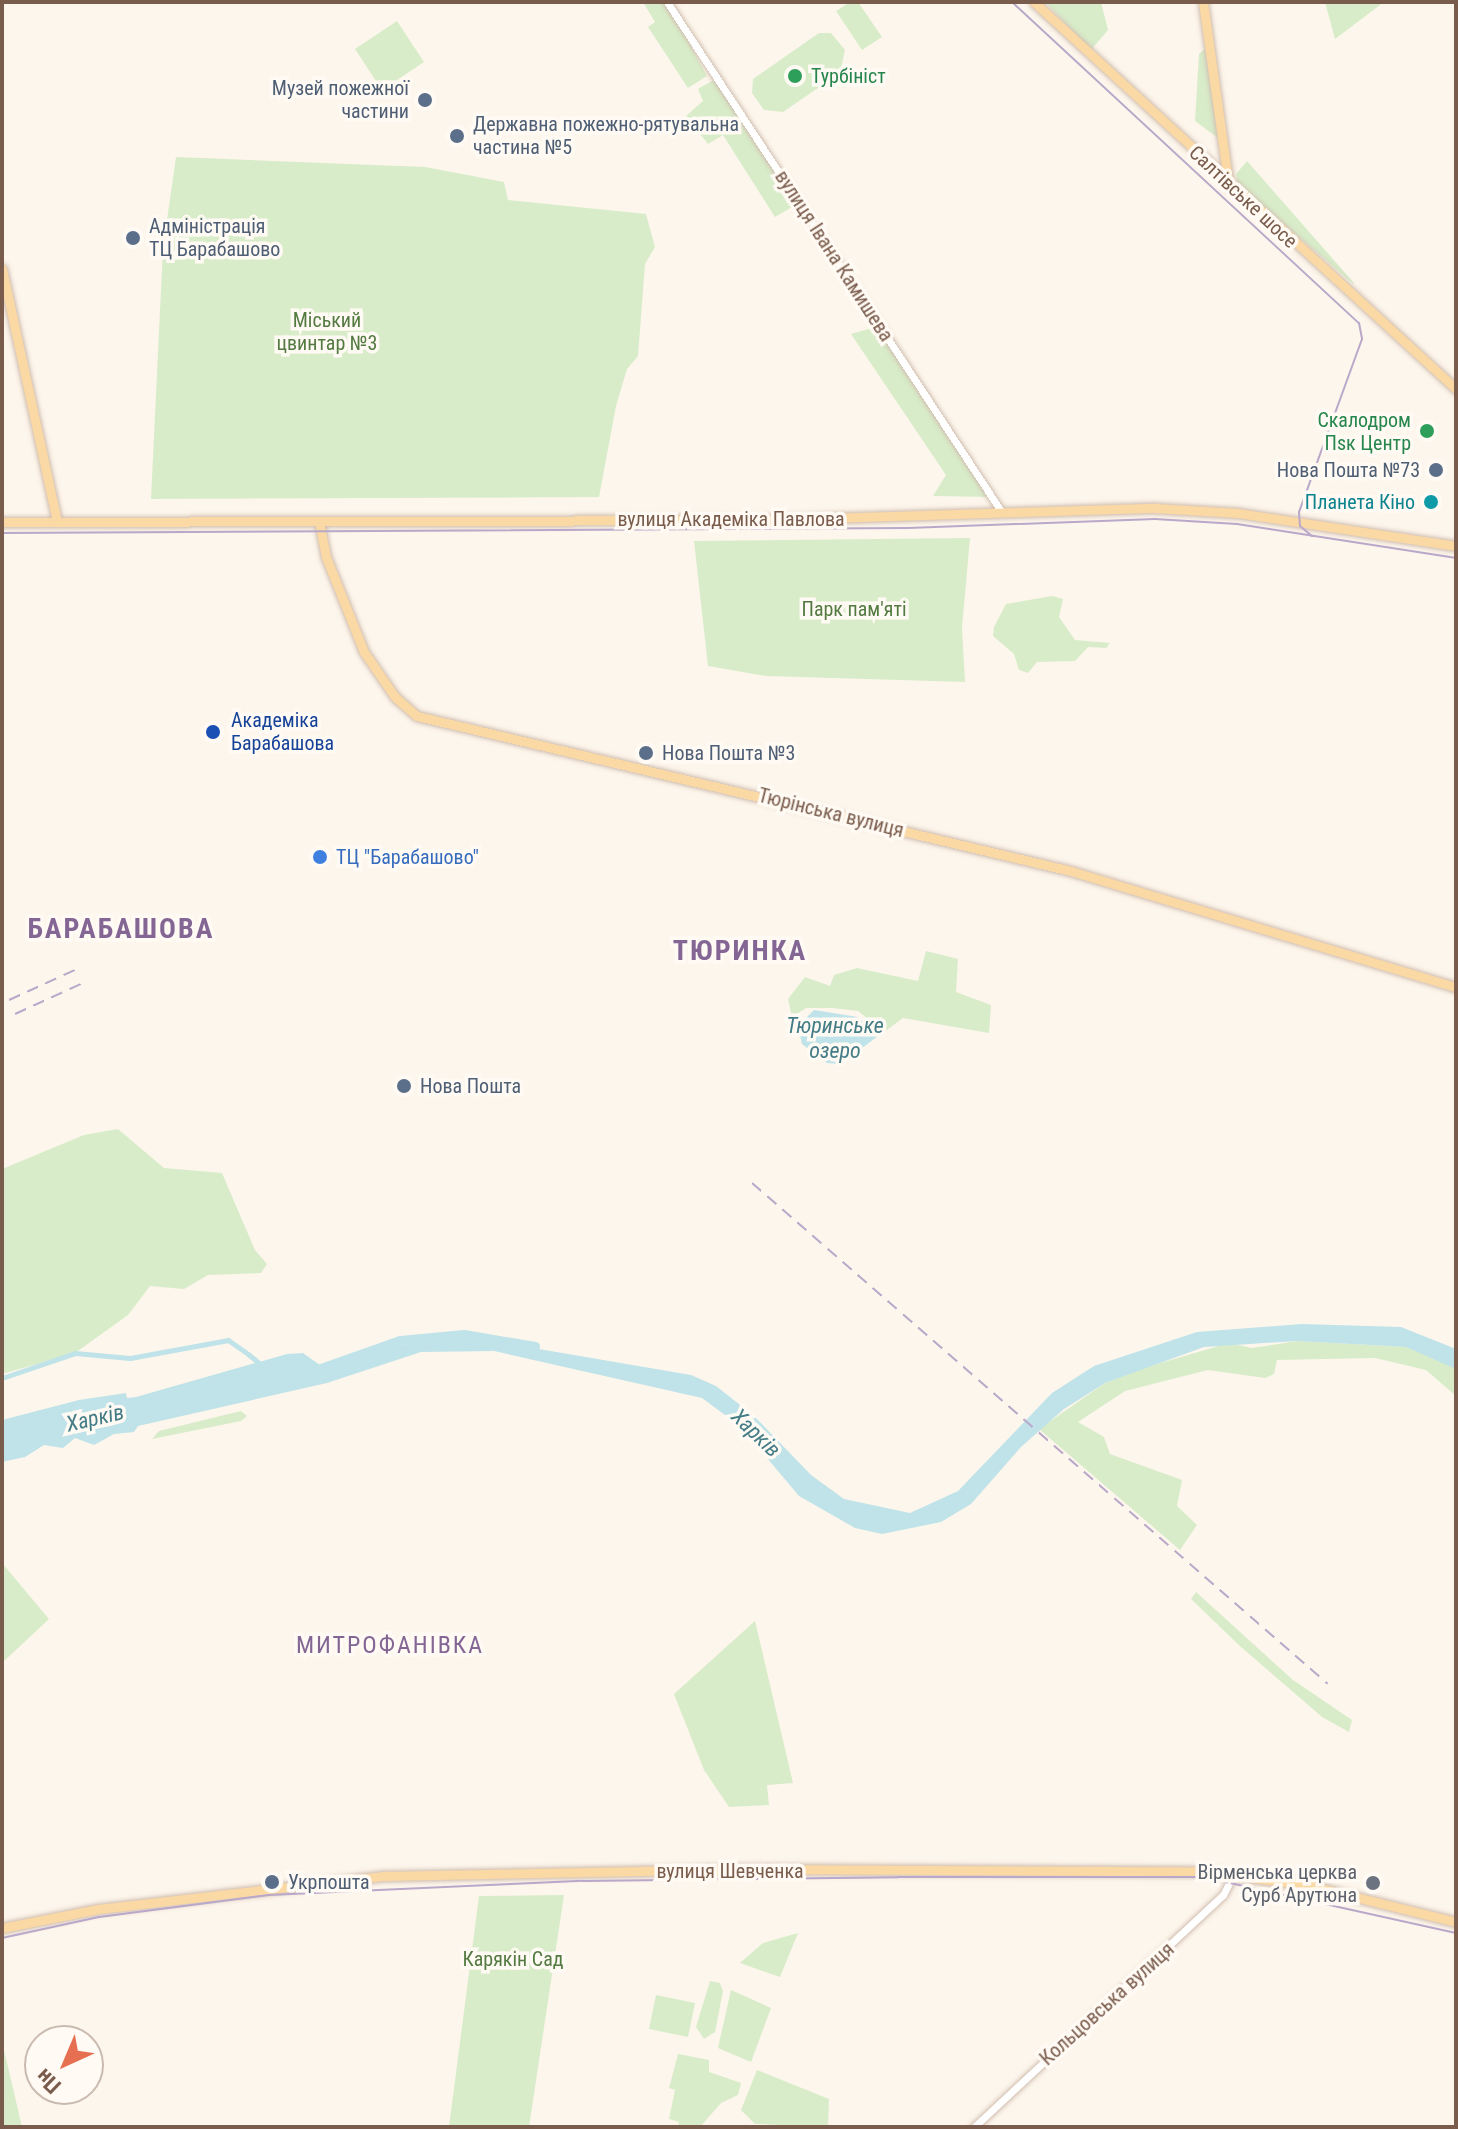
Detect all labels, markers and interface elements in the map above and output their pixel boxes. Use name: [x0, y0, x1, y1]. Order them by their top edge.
place label: Турбініст: [811, 64, 886, 88]
marker: Турбініст: [786, 67, 804, 85]
place label: Музей пожежної частини: [272, 76, 409, 123]
marker: Музей пожежної частини: [416, 91, 434, 109]
place label: Державна пожежно-рятувальна частина №5: [473, 112, 739, 159]
marker: Державна пожежно-рятувальна частина №5: [448, 127, 466, 145]
street label: Салтівське шосе: [1184, 141, 1302, 253]
street label: вулиця Івана Камишева: [770, 166, 898, 346]
place label: Адміністрація ТЦ Барабашово: [149, 214, 280, 261]
marker: Адміністрація ТЦ Барабашово: [124, 229, 142, 247]
park label: Міський цвинтар №3: [277, 308, 377, 355]
place label: Скалодром Пsк Центр: [1317, 408, 1411, 455]
marker: Скалодром Пsк Центр: [1418, 422, 1436, 440]
place label: Нова Пошта №73: [1277, 458, 1420, 482]
marker: Нова Пошта №73: [1427, 461, 1445, 479]
place label: Планета Кіно: [1305, 490, 1415, 514]
marker: Планета Кіно: [1422, 493, 1440, 511]
street label: вулиця Академіка Павлова: [617, 507, 845, 531]
park label: Парк пам'яті: [802, 597, 906, 621]
place label: Академіка Барабашова: [231, 708, 334, 755]
marker: Академіка Барабашова: [202, 721, 224, 743]
place label: Нова Пошта №3: [662, 741, 795, 765]
marker: Нова Пошта №3: [637, 744, 655, 762]
street label: Тюрінська вулиця: [756, 783, 906, 843]
place label: ТЦ "Барабашово": [336, 845, 479, 869]
marker: ТЦ "Барабашово": [311, 848, 329, 866]
district label: БАРАБАШОВА: [28, 912, 214, 946]
district label: ТЮРИНКА: [673, 934, 807, 968]
water label: Тюринське озеро: [786, 1012, 884, 1064]
place label: Нова Пошта: [420, 1074, 521, 1098]
marker: Нова Пошта: [395, 1077, 413, 1095]
water label: Харків: [64, 1399, 126, 1437]
water label: Харків: [726, 1403, 786, 1463]
district label: МИТРОФАНІВКА: [296, 1632, 484, 1660]
street label: вулиця Шевченка: [656, 1859, 804, 1883]
place label: Вірменська церква Сурб Арутюна: [1198, 1860, 1357, 1907]
place label: Укрпошта: [288, 1870, 370, 1894]
marker: Укрпошта: [263, 1873, 281, 1891]
marker: Вірменська церква Сурб Арутюна: [1364, 1874, 1382, 1892]
street label: Кольцовська вулиця: [1035, 1937, 1179, 2071]
park label: Карякін Сад: [463, 1947, 563, 1971]
north arrow: [24, 2025, 104, 2105]
text: Пн: [31, 2064, 66, 2099]

